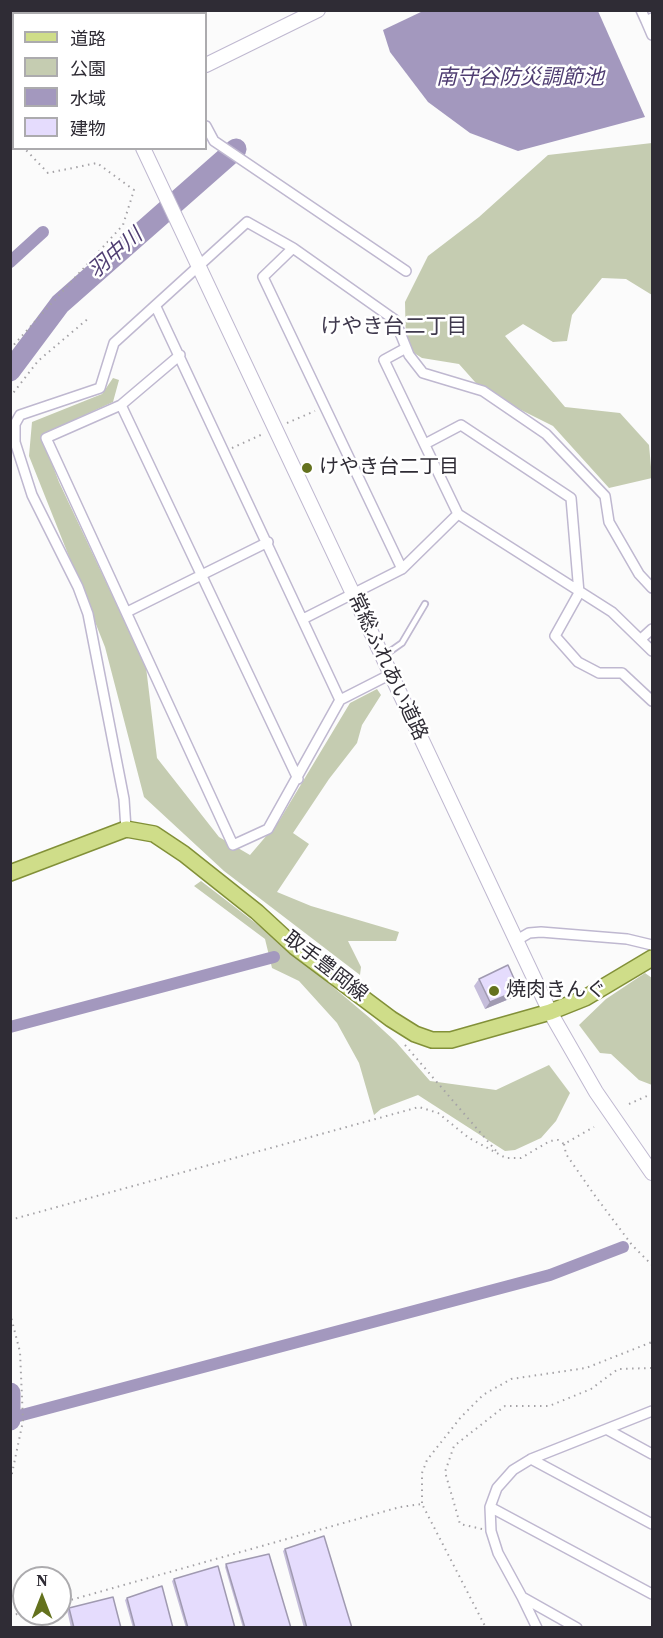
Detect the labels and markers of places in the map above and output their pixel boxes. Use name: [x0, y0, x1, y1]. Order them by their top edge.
place label: けやき台二丁目: [319, 456, 459, 480]
marker: けやき台二丁目: [300, 461, 314, 475]
place label: 焼肉きんぐ: [506, 979, 606, 1003]
marker: 焼肉きんぐ: [487, 984, 501, 998]

